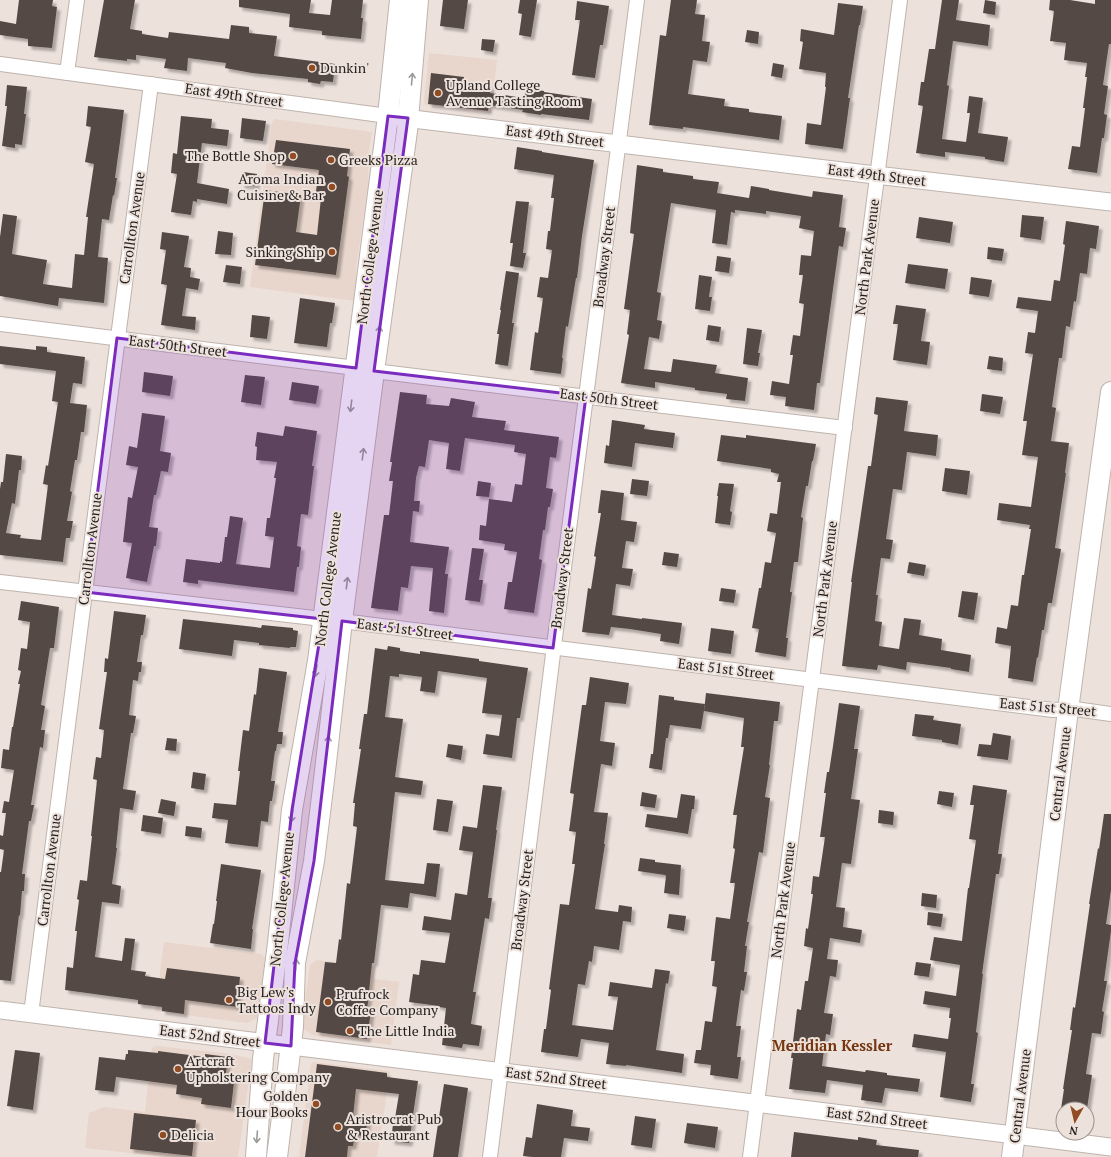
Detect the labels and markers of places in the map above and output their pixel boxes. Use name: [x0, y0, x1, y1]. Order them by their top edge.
place label: Dunkin': [320, 58, 369, 77]
marker: Dunkin': [307, 63, 317, 73]
place label: Upland College Avenue Tasting Room: [446, 75, 581, 110]
marker: Upland College Avenue Tasting Room: [433, 88, 443, 98]
place label: The Bottle Shop: [185, 146, 285, 165]
place label: Greeks Pizza: [339, 150, 418, 169]
marker: The Bottle Shop: [288, 151, 298, 161]
marker: Greeks Pizza: [326, 155, 336, 165]
place label: Aroma Indian Cuisine & Bar: [237, 169, 325, 204]
marker: Aroma Indian Cuisine & Bar: [327, 182, 337, 192]
place label: Sinking Ship: [246, 242, 324, 261]
marker: Sinking Ship: [327, 247, 337, 257]
place label: Big Lew's Tattoos Indy: [237, 982, 317, 1017]
place label: Prufrock Coffee Company: [336, 984, 439, 1019]
marker: Big Lew's Tattoos Indy: [224, 995, 234, 1005]
marker: Prufrock Coffee Company: [323, 997, 333, 1007]
place label: The Little India: [358, 1021, 455, 1040]
marker: The Little India: [345, 1026, 355, 1036]
place label: Artcraft Upholstering Company: [186, 1051, 330, 1086]
marker: Artcraft Upholstering Company: [173, 1064, 183, 1074]
place label: Golden Hour Books: [236, 1086, 309, 1121]
marker: Golden Hour Books: [311, 1099, 321, 1109]
place label: Aristrocrat Pub & Restaurant: [346, 1109, 441, 1144]
marker: Aristrocrat Pub & Restaurant: [333, 1122, 343, 1132]
place label: Delicia: [171, 1125, 214, 1144]
marker: Delicia: [158, 1130, 168, 1140]

